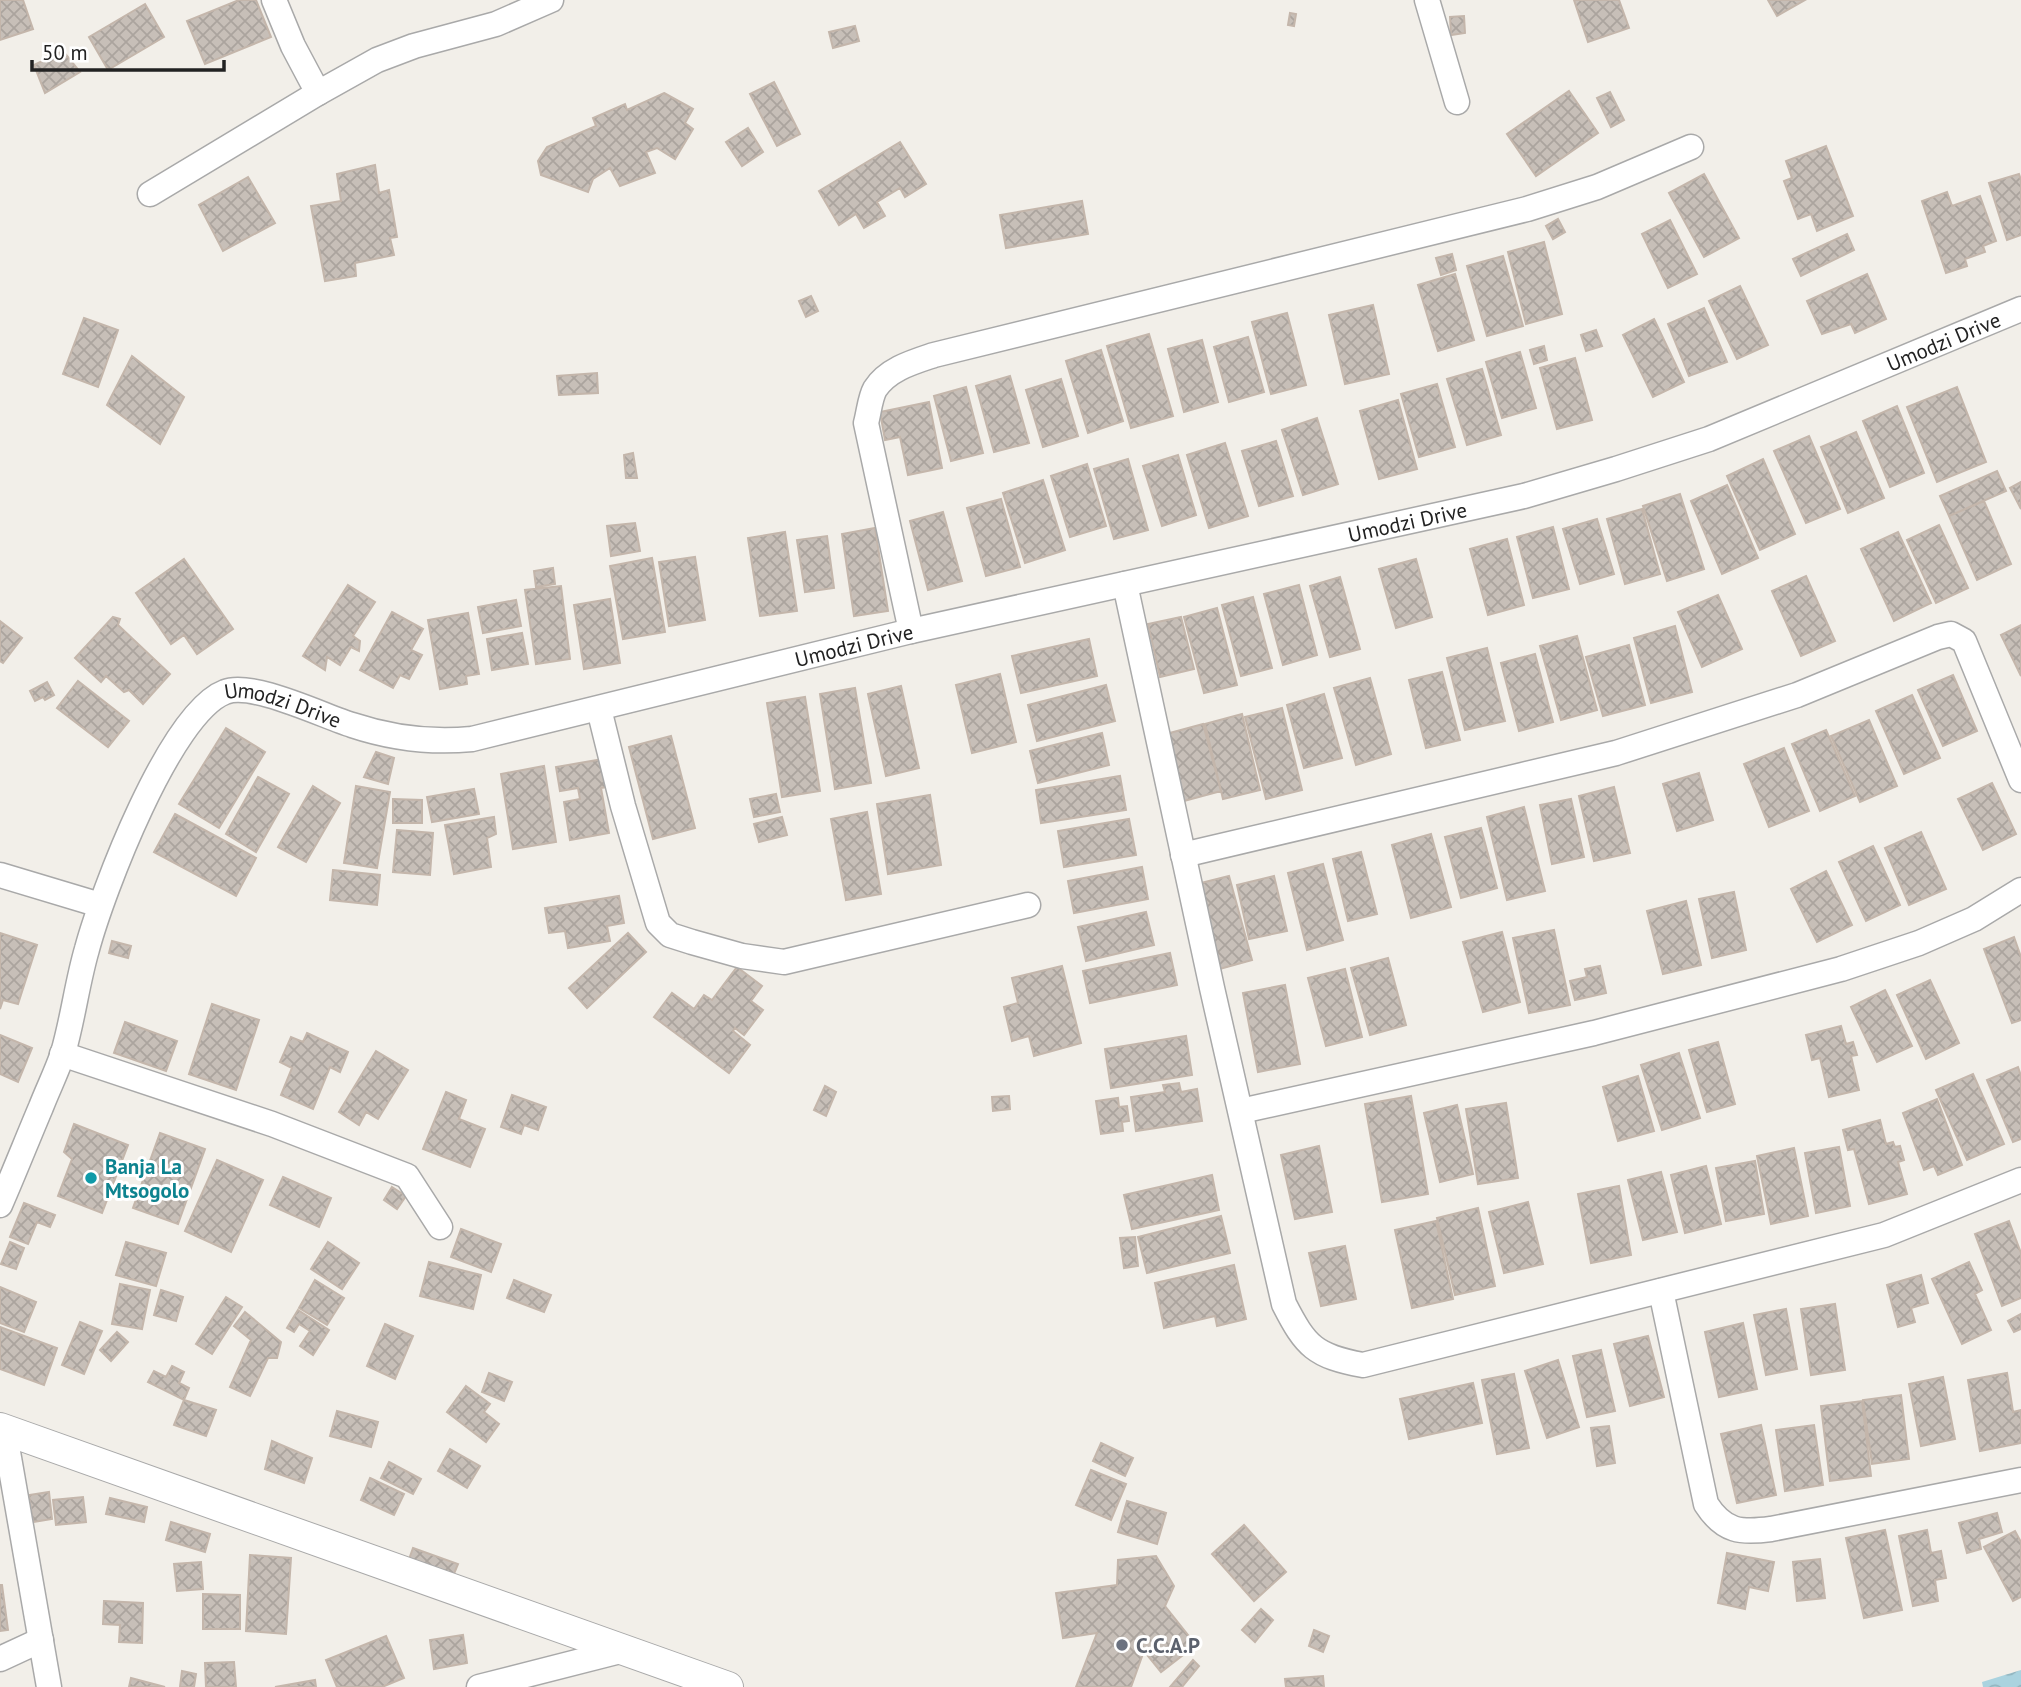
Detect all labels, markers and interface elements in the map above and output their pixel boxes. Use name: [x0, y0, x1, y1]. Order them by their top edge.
scale bar: [32, 28, 224, 72]
text: 50 m: [42, 39, 88, 66]
street label: Umodzi Drive: [1882, 306, 2004, 377]
street label: Umodzi Drive: [1345, 496, 1469, 548]
street label: Umodzi Drive: [792, 617, 916, 673]
street label: Umodzi Drive: [222, 676, 345, 734]
place label: Banja La Mtsogolo: [105, 1153, 189, 1204]
marker: Banja La Mtsogolo: [83, 1170, 99, 1186]
place label: C.C.A.P: [1136, 1632, 1200, 1659]
marker: C.C.A.P: [1114, 1637, 1130, 1653]

